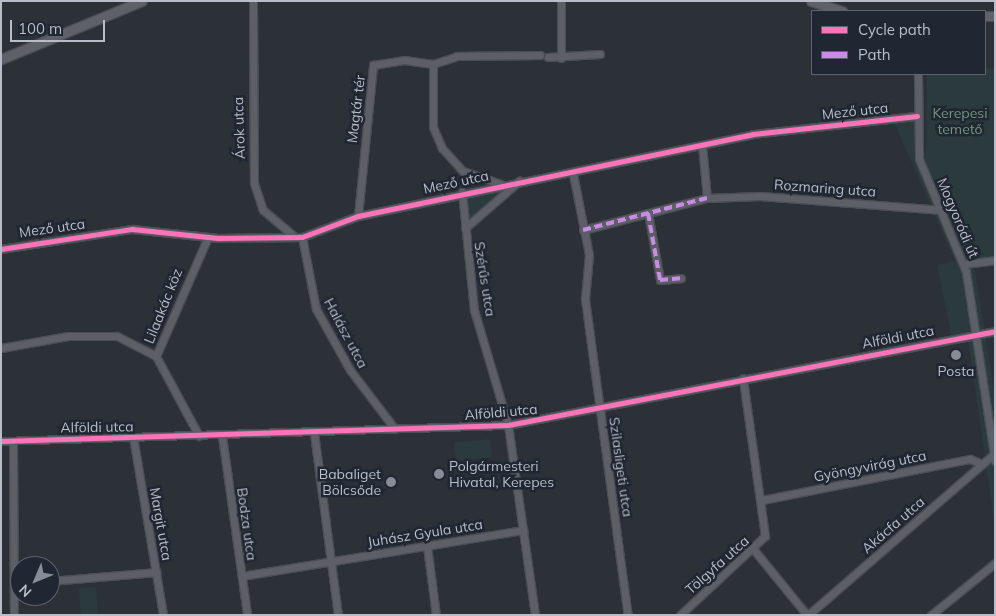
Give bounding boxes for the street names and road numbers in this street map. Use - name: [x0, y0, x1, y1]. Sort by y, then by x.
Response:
- street label: Magtár tér: [343, 74, 369, 144]
- street label: Árok utca: [230, 97, 248, 159]
- street label: Mező utca: [821, 99, 889, 123]
- street label: Mező utca: [422, 167, 490, 197]
- street label: Rozmaring utca: [773, 176, 877, 200]
- street label: Mogyoródi út: [934, 176, 982, 260]
- street label: Mező utca: [18, 215, 86, 241]
- street label: Szérűs utca: [471, 240, 499, 318]
- street label: Lilaakác köz: [140, 266, 186, 346]
- street label: Halász utca: [321, 295, 371, 371]
- street label: Alföldi utca: [861, 322, 935, 352]
- street label: Alföldi utca: [464, 400, 538, 424]
- street label: Szilasligeti utca: [606, 416, 636, 518]
- street label: Alföldi utca: [60, 418, 134, 436]
- street label: Gyöngyvirág utca: [812, 447, 928, 485]
- street label: Margit utca: [146, 486, 176, 562]
- street label: Bodza utca: [234, 487, 260, 561]
- street label: Akácfa utca: [858, 493, 928, 557]
- street label: Juhász Gyula utca: [366, 516, 484, 550]
- street label: Tölgyfa utca: [682, 532, 752, 598]

